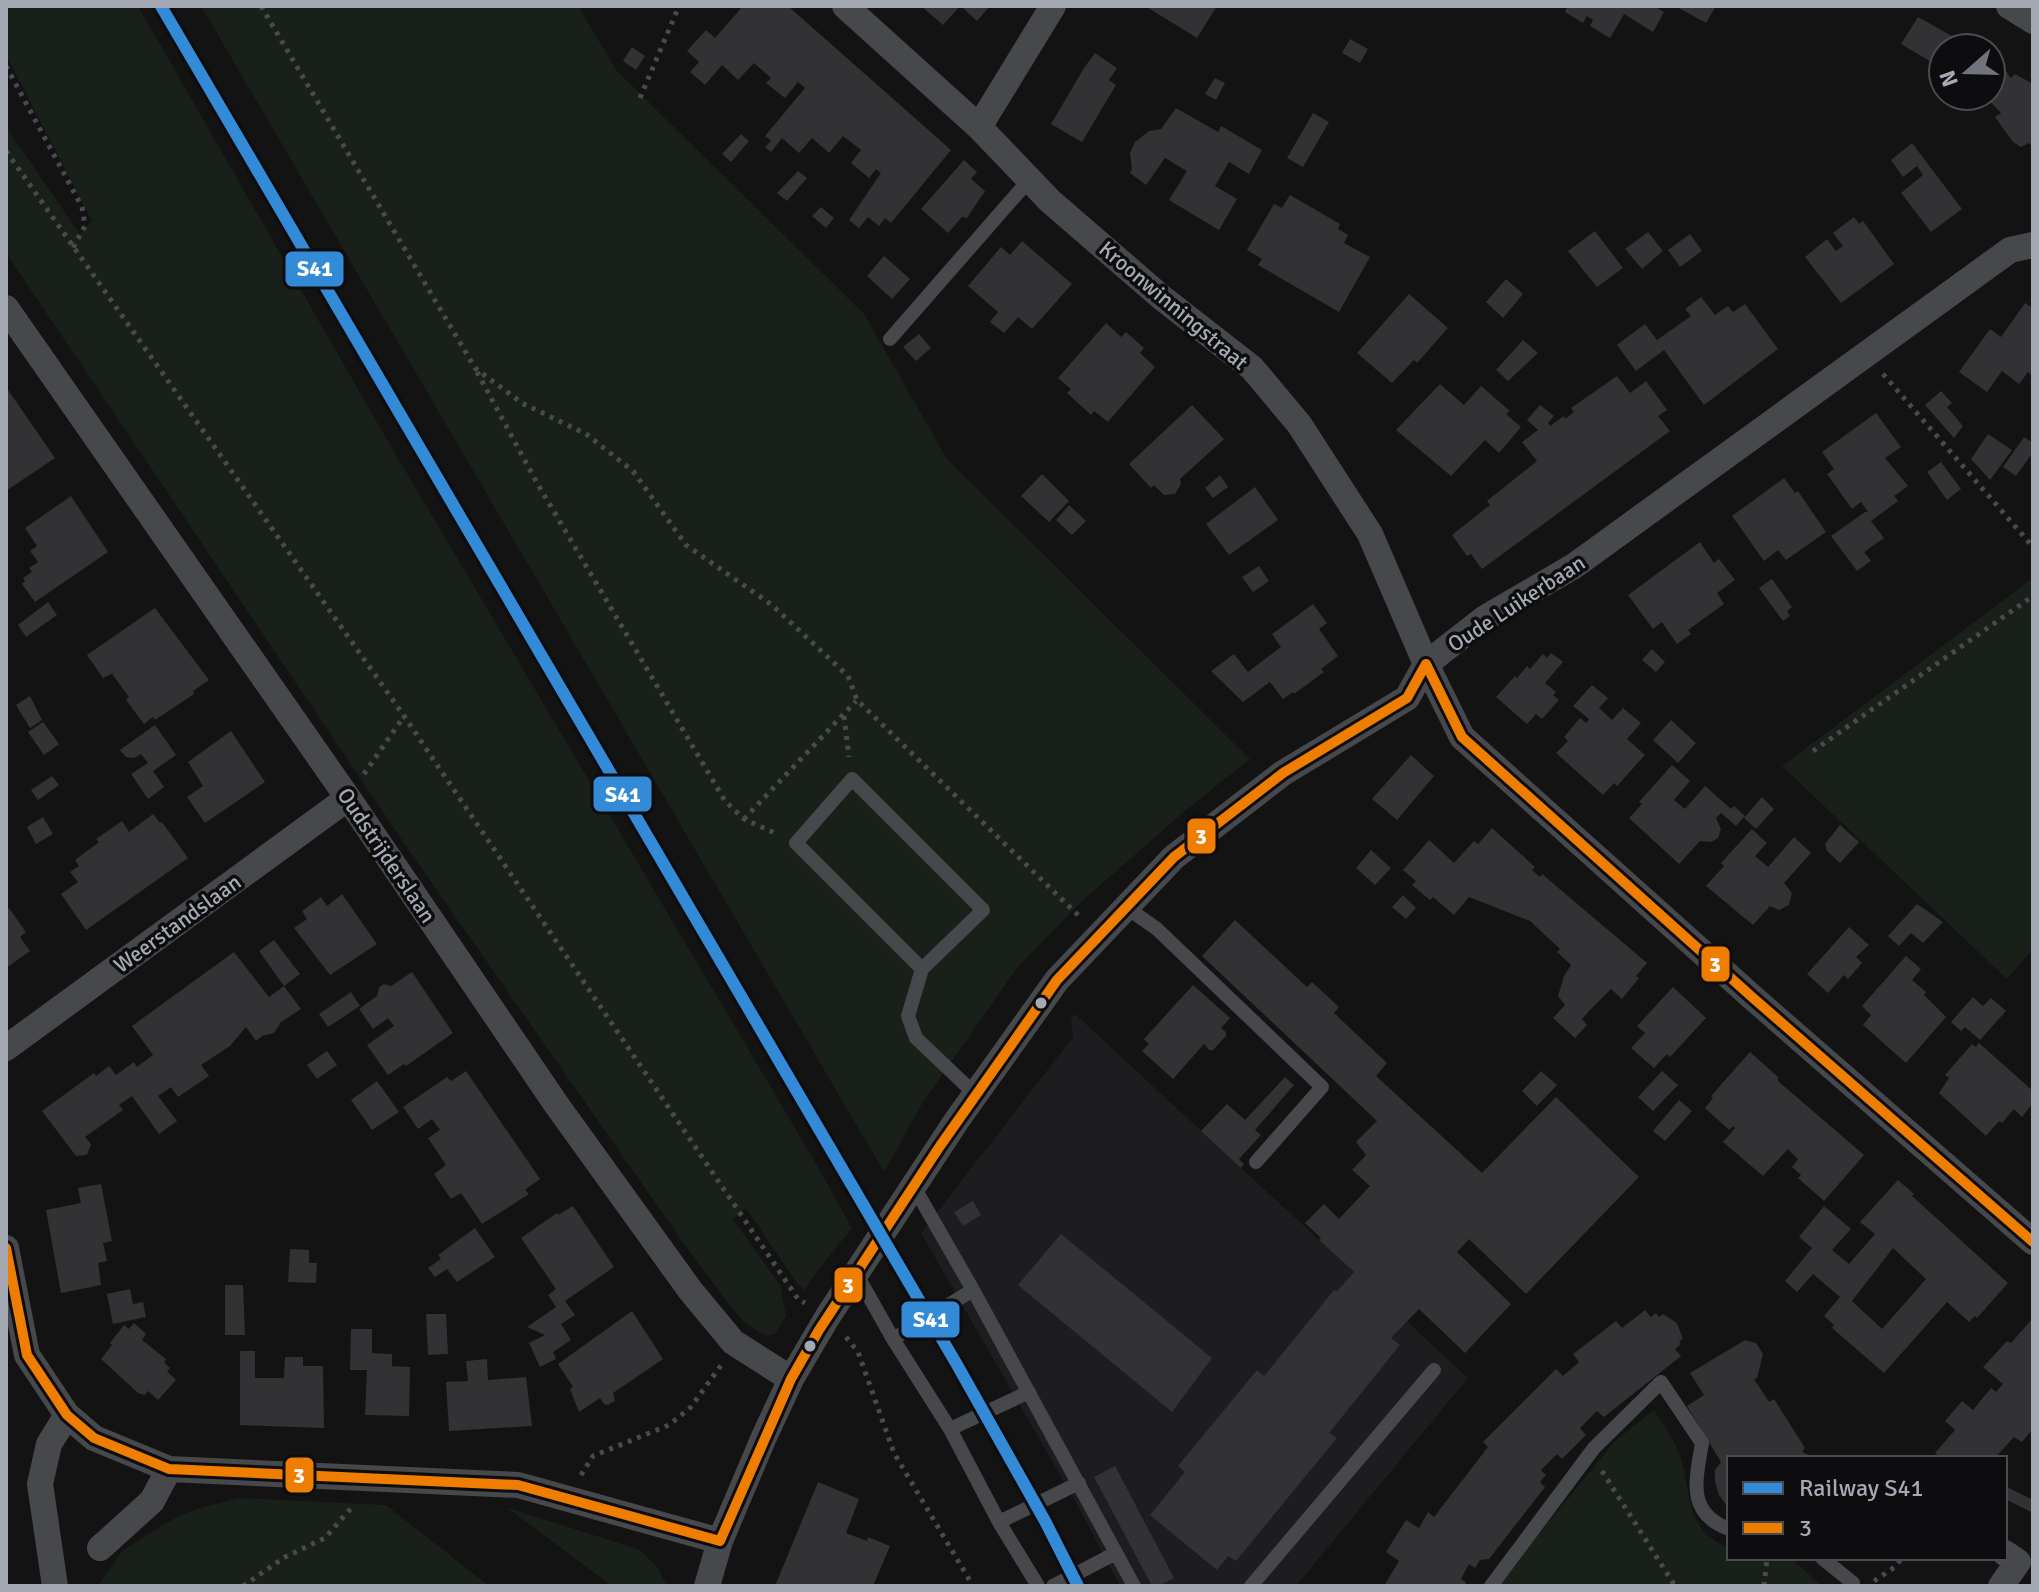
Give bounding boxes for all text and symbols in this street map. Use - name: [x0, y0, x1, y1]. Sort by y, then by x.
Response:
- north arrow: [1927, 32, 2007, 112]
- text: N: [1933, 67, 1964, 90]
- street label: Kroonwinningstraat: [1094, 235, 1254, 376]
- line badge: S41: [284, 250, 345, 288]
- text: S41: [297, 255, 333, 282]
- street label: Oude Luikerbaan: [1442, 549, 1590, 658]
- line badge: S41: [592, 775, 653, 813]
- text: S41: [605, 781, 641, 808]
- street label: Oudstrijderslaan: [331, 783, 442, 928]
- line badge: 3: [1186, 817, 1217, 855]
- text: 3: [1195, 823, 1207, 850]
- street label: Weerstandslaan: [108, 868, 246, 979]
- line badge: 3: [1700, 945, 1731, 983]
- text: 3: [1709, 951, 1721, 978]
- unlabelled marker: [1033, 995, 1049, 1011]
- line badge: 3: [833, 1266, 864, 1304]
- text: 3: [842, 1272, 854, 1299]
- line badge: S41: [900, 1300, 961, 1339]
- text: S41: [913, 1306, 949, 1333]
- unlabelled marker: [802, 1338, 818, 1354]
- line badge: 3: [284, 1456, 315, 1494]
- legend: [1727, 1456, 2007, 1560]
- text: 3: [293, 1462, 305, 1489]
- text: Railway S41: [1799, 1473, 1924, 1503]
- text: 3: [1799, 1513, 1812, 1543]

